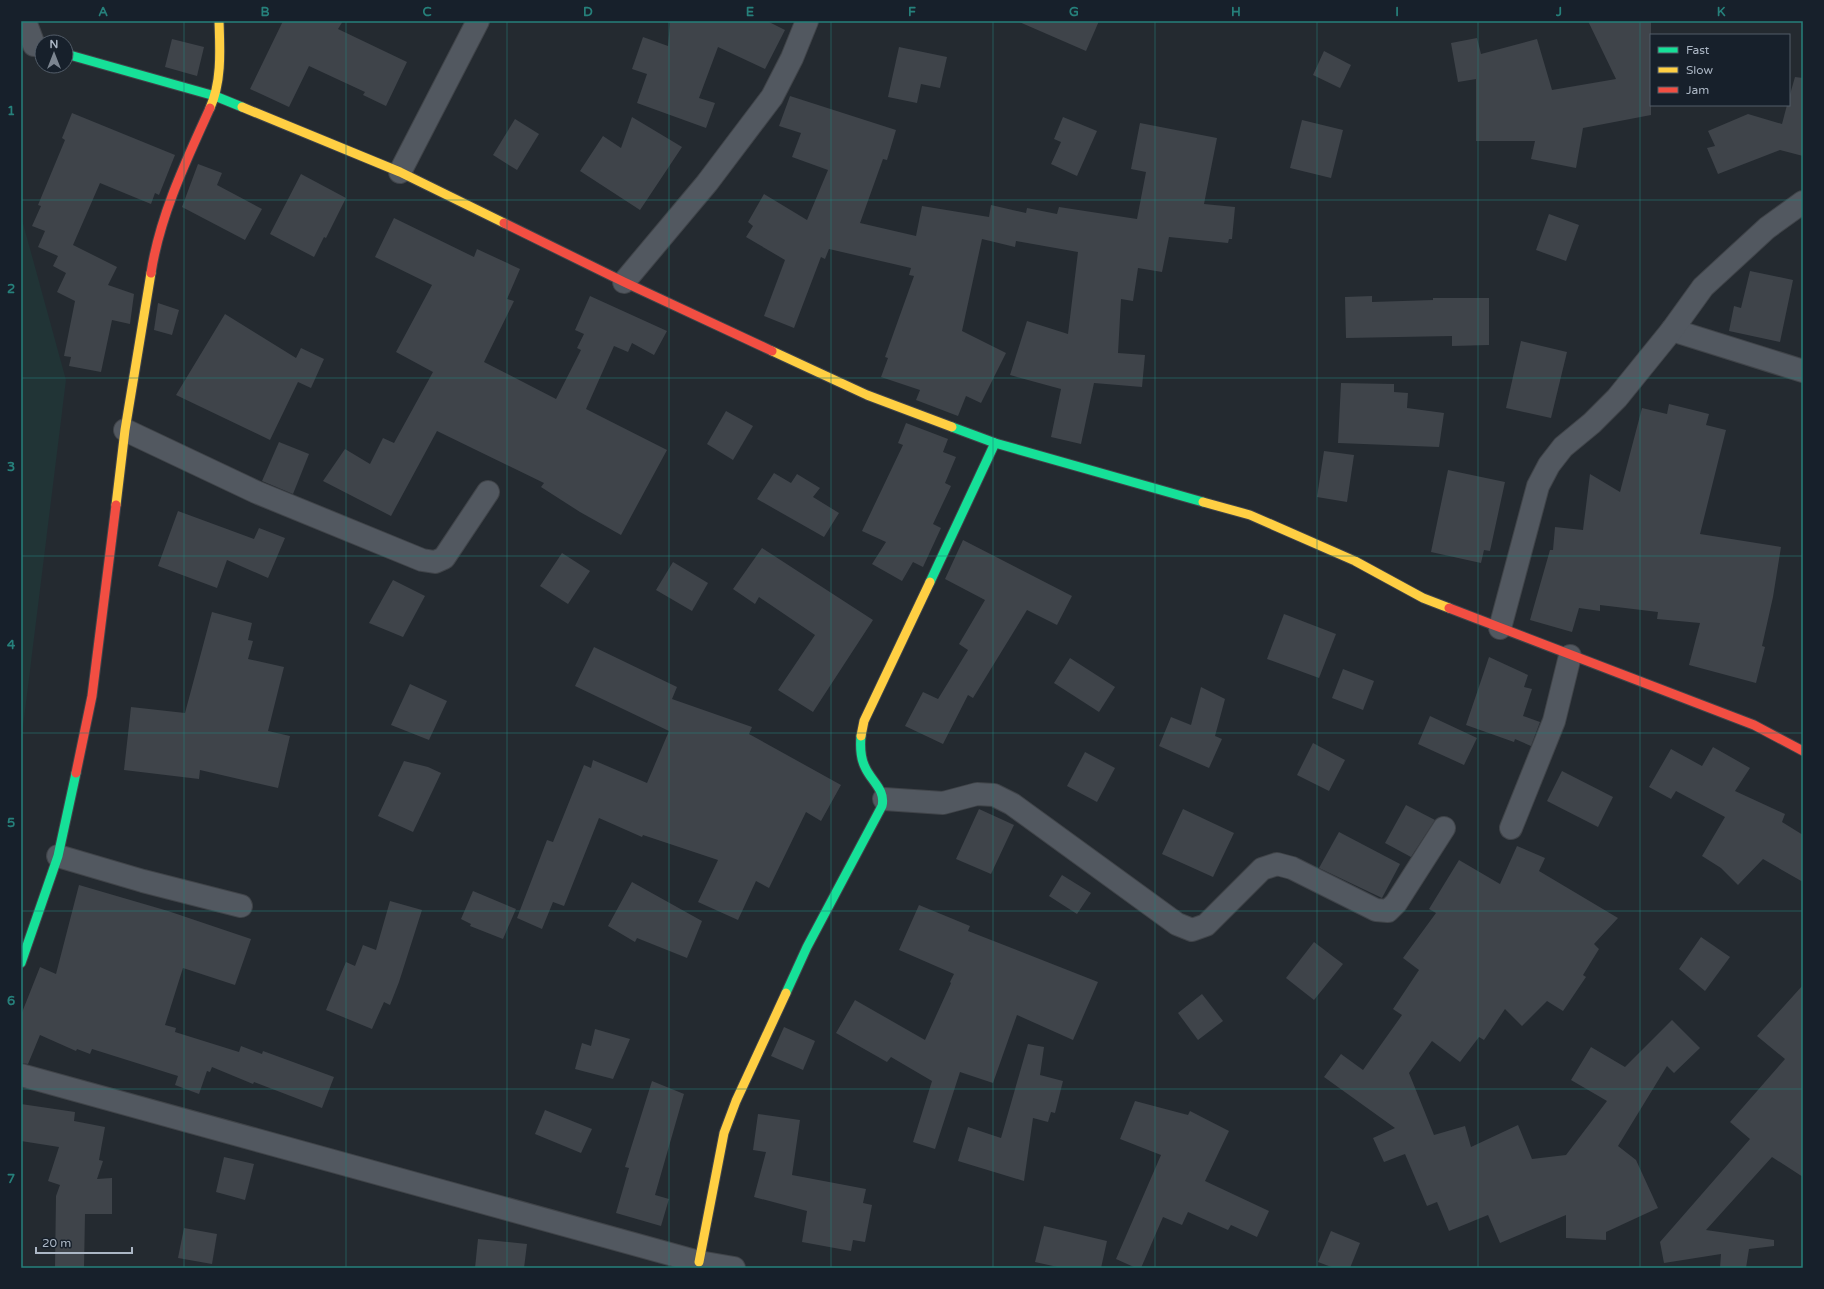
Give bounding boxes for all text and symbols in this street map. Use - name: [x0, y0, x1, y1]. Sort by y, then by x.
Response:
- text: A: [98, 4, 108, 20]
- text: B: [260, 4, 270, 20]
- text: C: [422, 4, 432, 20]
- text: D: [583, 4, 593, 20]
- text: E: [746, 4, 754, 20]
- text: F: [908, 4, 916, 20]
- text: G: [1069, 4, 1079, 20]
- text: H: [1231, 4, 1241, 20]
- text: I: [1395, 4, 1399, 20]
- text: J: [1555, 4, 1562, 20]
- text: K: [1717, 4, 1726, 20]
- north arrow: [34, 34, 74, 74]
- legend: [1650, 34, 1790, 106]
- text: N: [50, 38, 58, 51]
- text: Fast: [1686, 43, 1710, 57]
- text: Slow: [1686, 63, 1713, 77]
- text: Jam: [1686, 83, 1709, 97]
- text: 1: [7, 103, 15, 119]
- text: 2: [7, 281, 15, 297]
- text: 3: [7, 459, 15, 475]
- text: 4: [7, 637, 16, 653]
- text: 5: [7, 815, 15, 831]
- text: 6: [7, 993, 15, 1009]
- text: 7: [7, 1171, 15, 1187]
- scale bar: [36, 1229, 132, 1255]
- text: 20 m: [42, 1236, 71, 1250]

